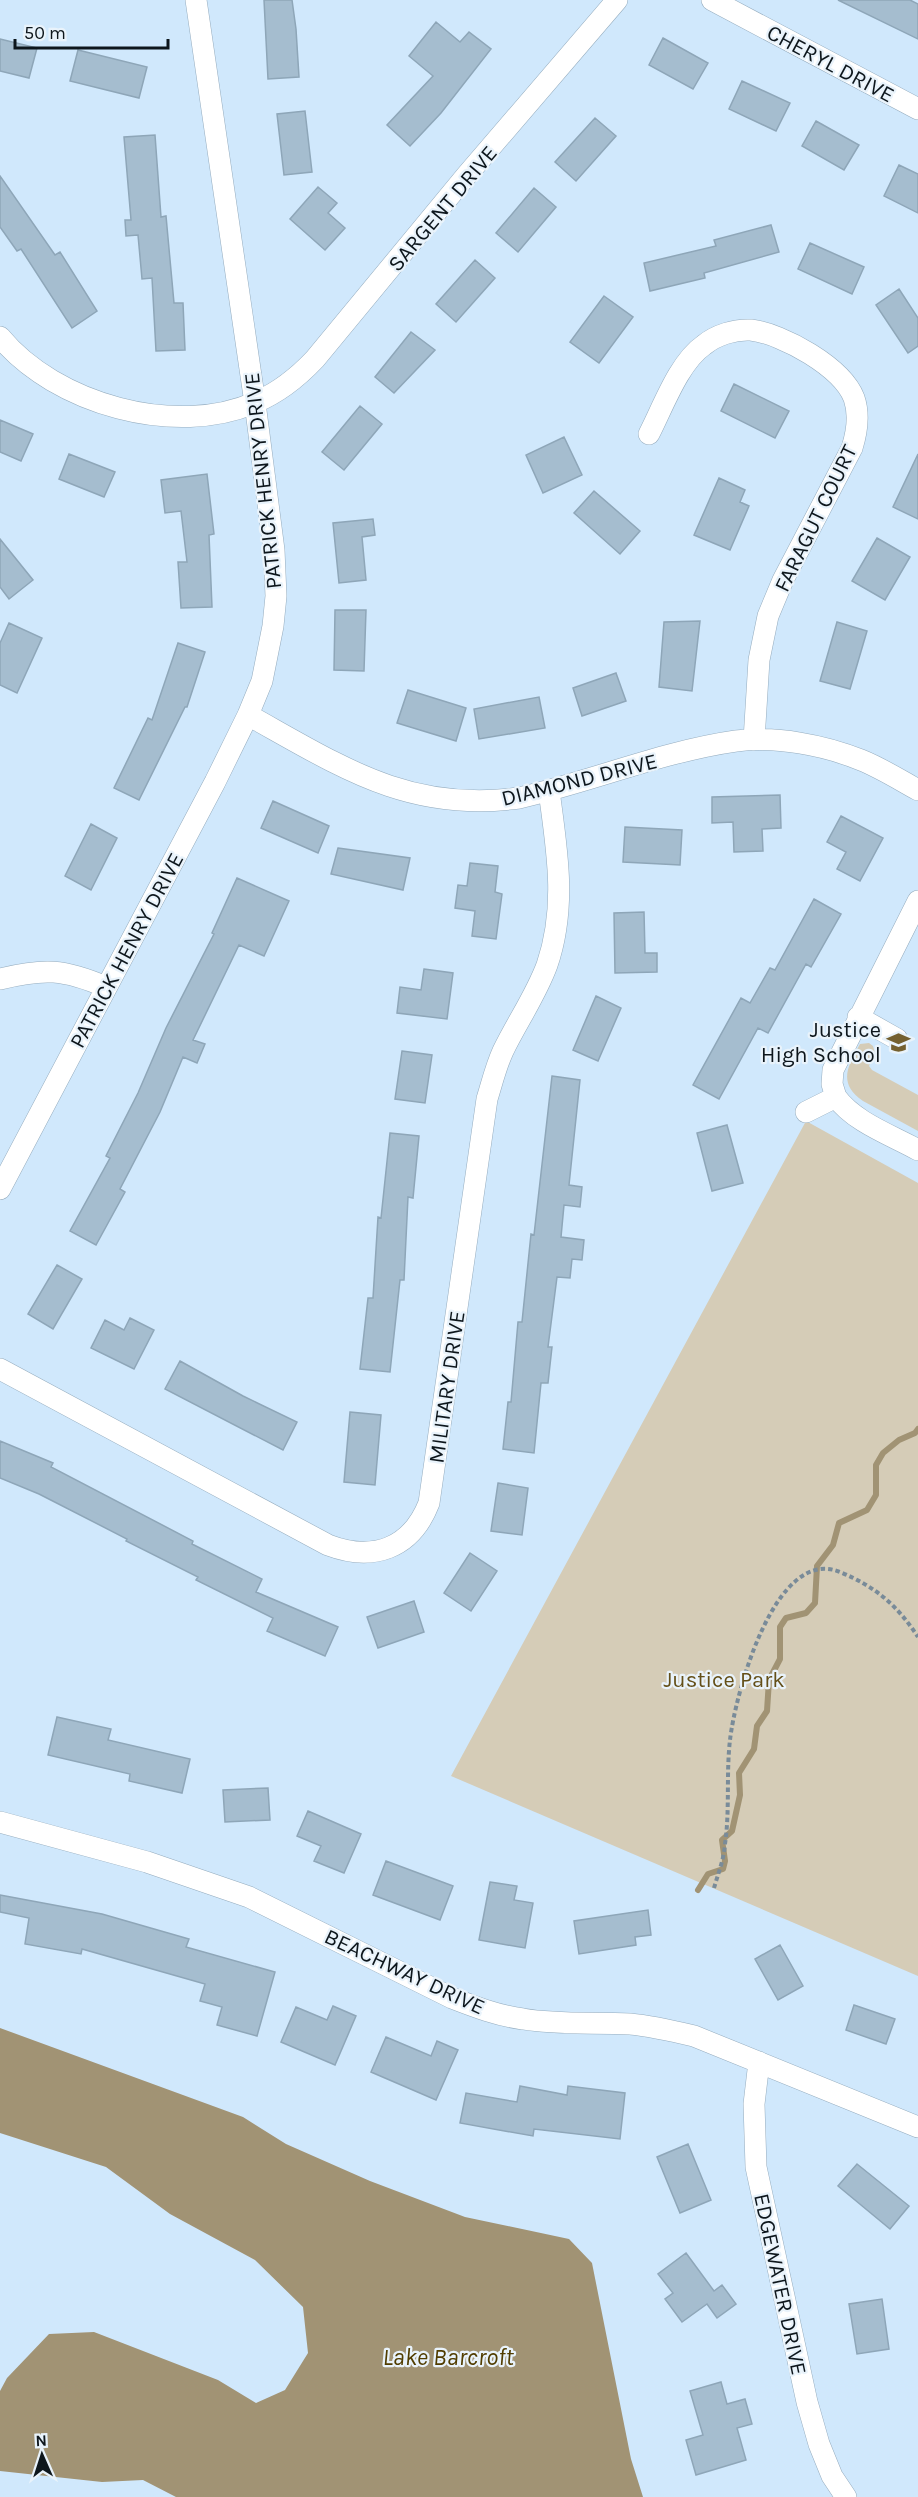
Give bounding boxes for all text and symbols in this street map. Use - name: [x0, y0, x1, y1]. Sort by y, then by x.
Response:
- scale bar: [15, 12, 168, 50]
- street label: CHERYL DRIVE: [762, 19, 899, 108]
- text: 50 m: [24, 22, 66, 44]
- street label: SARGENT DRIVE: [383, 140, 503, 277]
- street label: PATRICK HENRY DRIVE: [239, 371, 287, 590]
- street label: FARAGUT COURT: [769, 441, 863, 596]
- street label: DIAMOND DRIVE: [499, 748, 660, 812]
- street label: PATRICK HENRY DRIVE: [64, 848, 189, 1053]
- place label: Justice High School: [761, 1017, 881, 1068]
- school or university icon: Justice High School: [886, 1029, 912, 1055]
- street label: MILITARY DRIVE: [423, 1309, 471, 1465]
- park label: Justice Park: [663, 1667, 785, 1693]
- street label: BEACHWAY DRIVE: [320, 1923, 489, 2020]
- street label: EDGEWATER DRIVE: [748, 2191, 812, 2377]
- water label: Lake Barcroft: [382, 2343, 514, 2371]
- north arrow: [12, 2425, 72, 2485]
- text: N: [35, 2431, 47, 2450]

